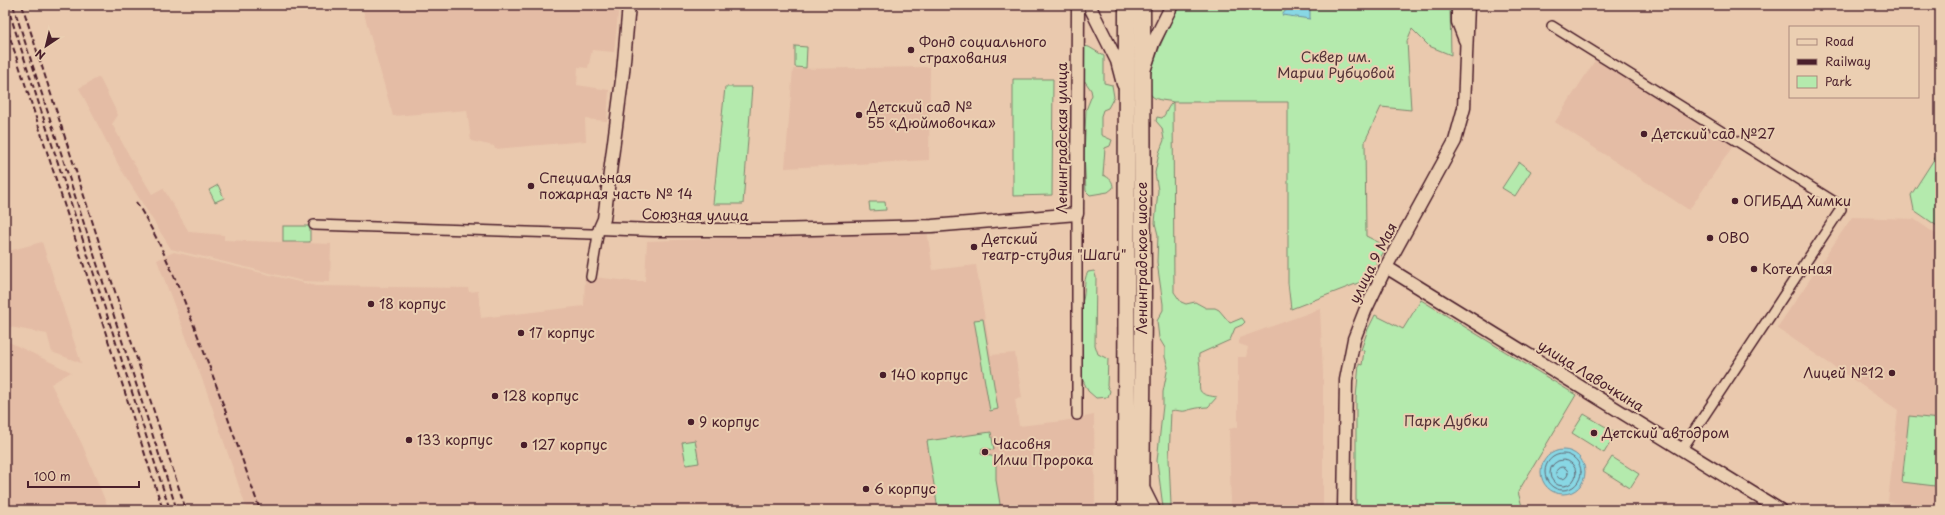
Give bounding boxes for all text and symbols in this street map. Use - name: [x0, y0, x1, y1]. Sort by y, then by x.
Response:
- north arrow: [26, 26, 66, 66]
- legend: [1789, 26, 1919, 98]
- place label: Фонд социального страхования: [919, 31, 1047, 68]
- text: Road: [1825, 32, 1854, 50]
- text: N: [31, 45, 48, 64]
- marker: Фонд социального страхования: [906, 45, 916, 55]
- park label: Сквер им. Марии Рубцовой: [1277, 46, 1395, 83]
- text: Railway: [1825, 52, 1871, 70]
- street label: Ленинградская улица: [1051, 62, 1072, 214]
- text: Park: [1825, 72, 1852, 90]
- place label: Детский сад № 55 «Дюймовочка»: [866, 96, 996, 133]
- marker: Детский сад № 55 «Дюймовочка»: [854, 110, 864, 120]
- place label: Детский сад №27: [1651, 123, 1775, 144]
- marker: Детский сад №27: [1639, 129, 1649, 139]
- place label: Специальная пожарная часть № 14: [539, 167, 693, 204]
- marker: Специальная пожарная часть № 14: [526, 181, 536, 191]
- street label: Ленинградское шоссе: [1131, 182, 1152, 334]
- place label: ОГИБДД Химки: [1743, 190, 1851, 211]
- marker: ОГИБДД Химки: [1730, 196, 1740, 206]
- street label: Союзная улица: [641, 203, 749, 226]
- street label: улица 9 Мая: [1343, 219, 1402, 307]
- place label: ОВО: [1718, 227, 1750, 248]
- place label: Детский театр-студия "Шаги": [981, 228, 1126, 265]
- marker: ОВО: [1705, 233, 1715, 243]
- marker: Детский театр-студия "Шаги": [969, 242, 979, 252]
- place label: Котельная: [1762, 258, 1832, 279]
- marker: Котельная: [1749, 264, 1759, 274]
- place label: 18 корпус: [379, 293, 446, 314]
- marker: 18 корпус: [366, 299, 376, 309]
- place label: 17 корпус: [529, 322, 595, 343]
- marker: 17 корпус: [516, 328, 526, 338]
- street label: улица Лавочкина: [1534, 334, 1649, 417]
- place label: Лицей №12: [1803, 362, 1884, 383]
- place label: 140 корпус: [891, 364, 968, 385]
- marker: Лицей №12: [1887, 368, 1897, 378]
- marker: 140 корпус: [878, 370, 888, 380]
- place label: 128 корпус: [503, 385, 579, 406]
- marker: 128 корпус: [490, 391, 500, 401]
- park label: Парк Дубки: [1404, 410, 1488, 431]
- place label: 9 корпус: [699, 411, 759, 432]
- marker: 9 корпус: [686, 417, 696, 427]
- place label: Детский автодром: [1601, 422, 1730, 443]
- marker: Детский автодром: [1589, 428, 1599, 438]
- place label: 133 корпус: [417, 429, 493, 450]
- place label: Часовня Илии Пророка: [993, 433, 1093, 470]
- place label: 127 корпус: [532, 434, 607, 455]
- marker: 133 корпус: [404, 435, 414, 445]
- marker: 127 корпус: [519, 440, 529, 450]
- marker: Часовня Илии Пророка: [980, 447, 990, 457]
- scale bar: [28, 463, 139, 489]
- text: 100 m: [34, 467, 71, 485]
- place label: 6 корпус: [874, 478, 936, 499]
- marker: 6 корпус: [861, 484, 871, 494]

